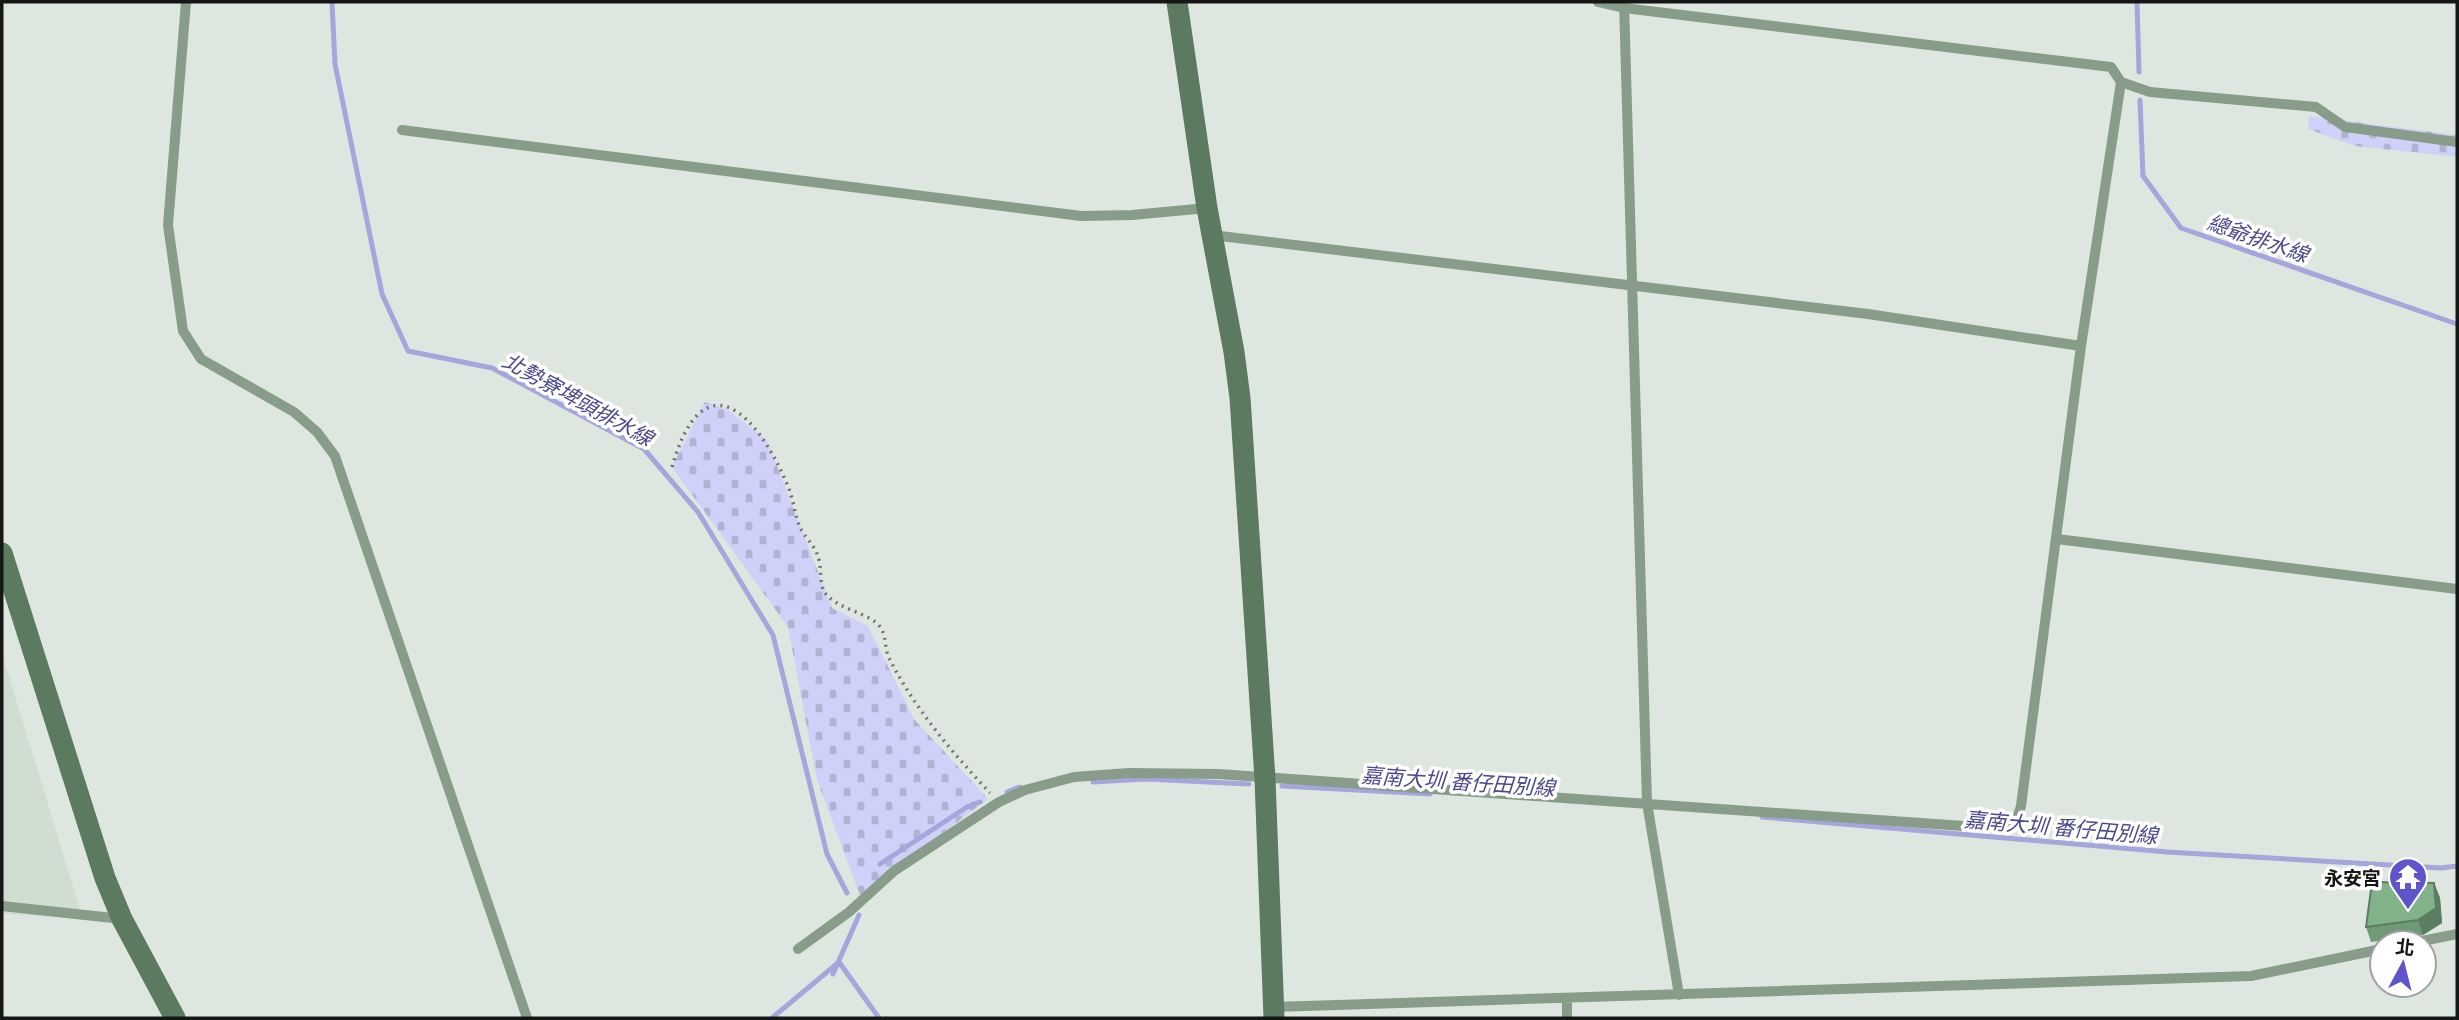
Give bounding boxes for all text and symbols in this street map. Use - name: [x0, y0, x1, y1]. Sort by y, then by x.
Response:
- water label: 總爺排水線: [2204, 208, 2314, 269]
- water label: 北勢寮埤頭排水線: [498, 346, 660, 453]
- water label: 嘉南大圳 番仔田別線: [1360, 760, 1558, 802]
- water label: 嘉南大圳 番仔田別線: [1963, 805, 2161, 850]
- temple icon: 永安宮: [2387, 856, 2429, 911]
- place label: 永安宮: [2324, 865, 2381, 890]
- north arrow: [2368, 929, 2438, 999]
- text: 北: [2394, 933, 2416, 960]

